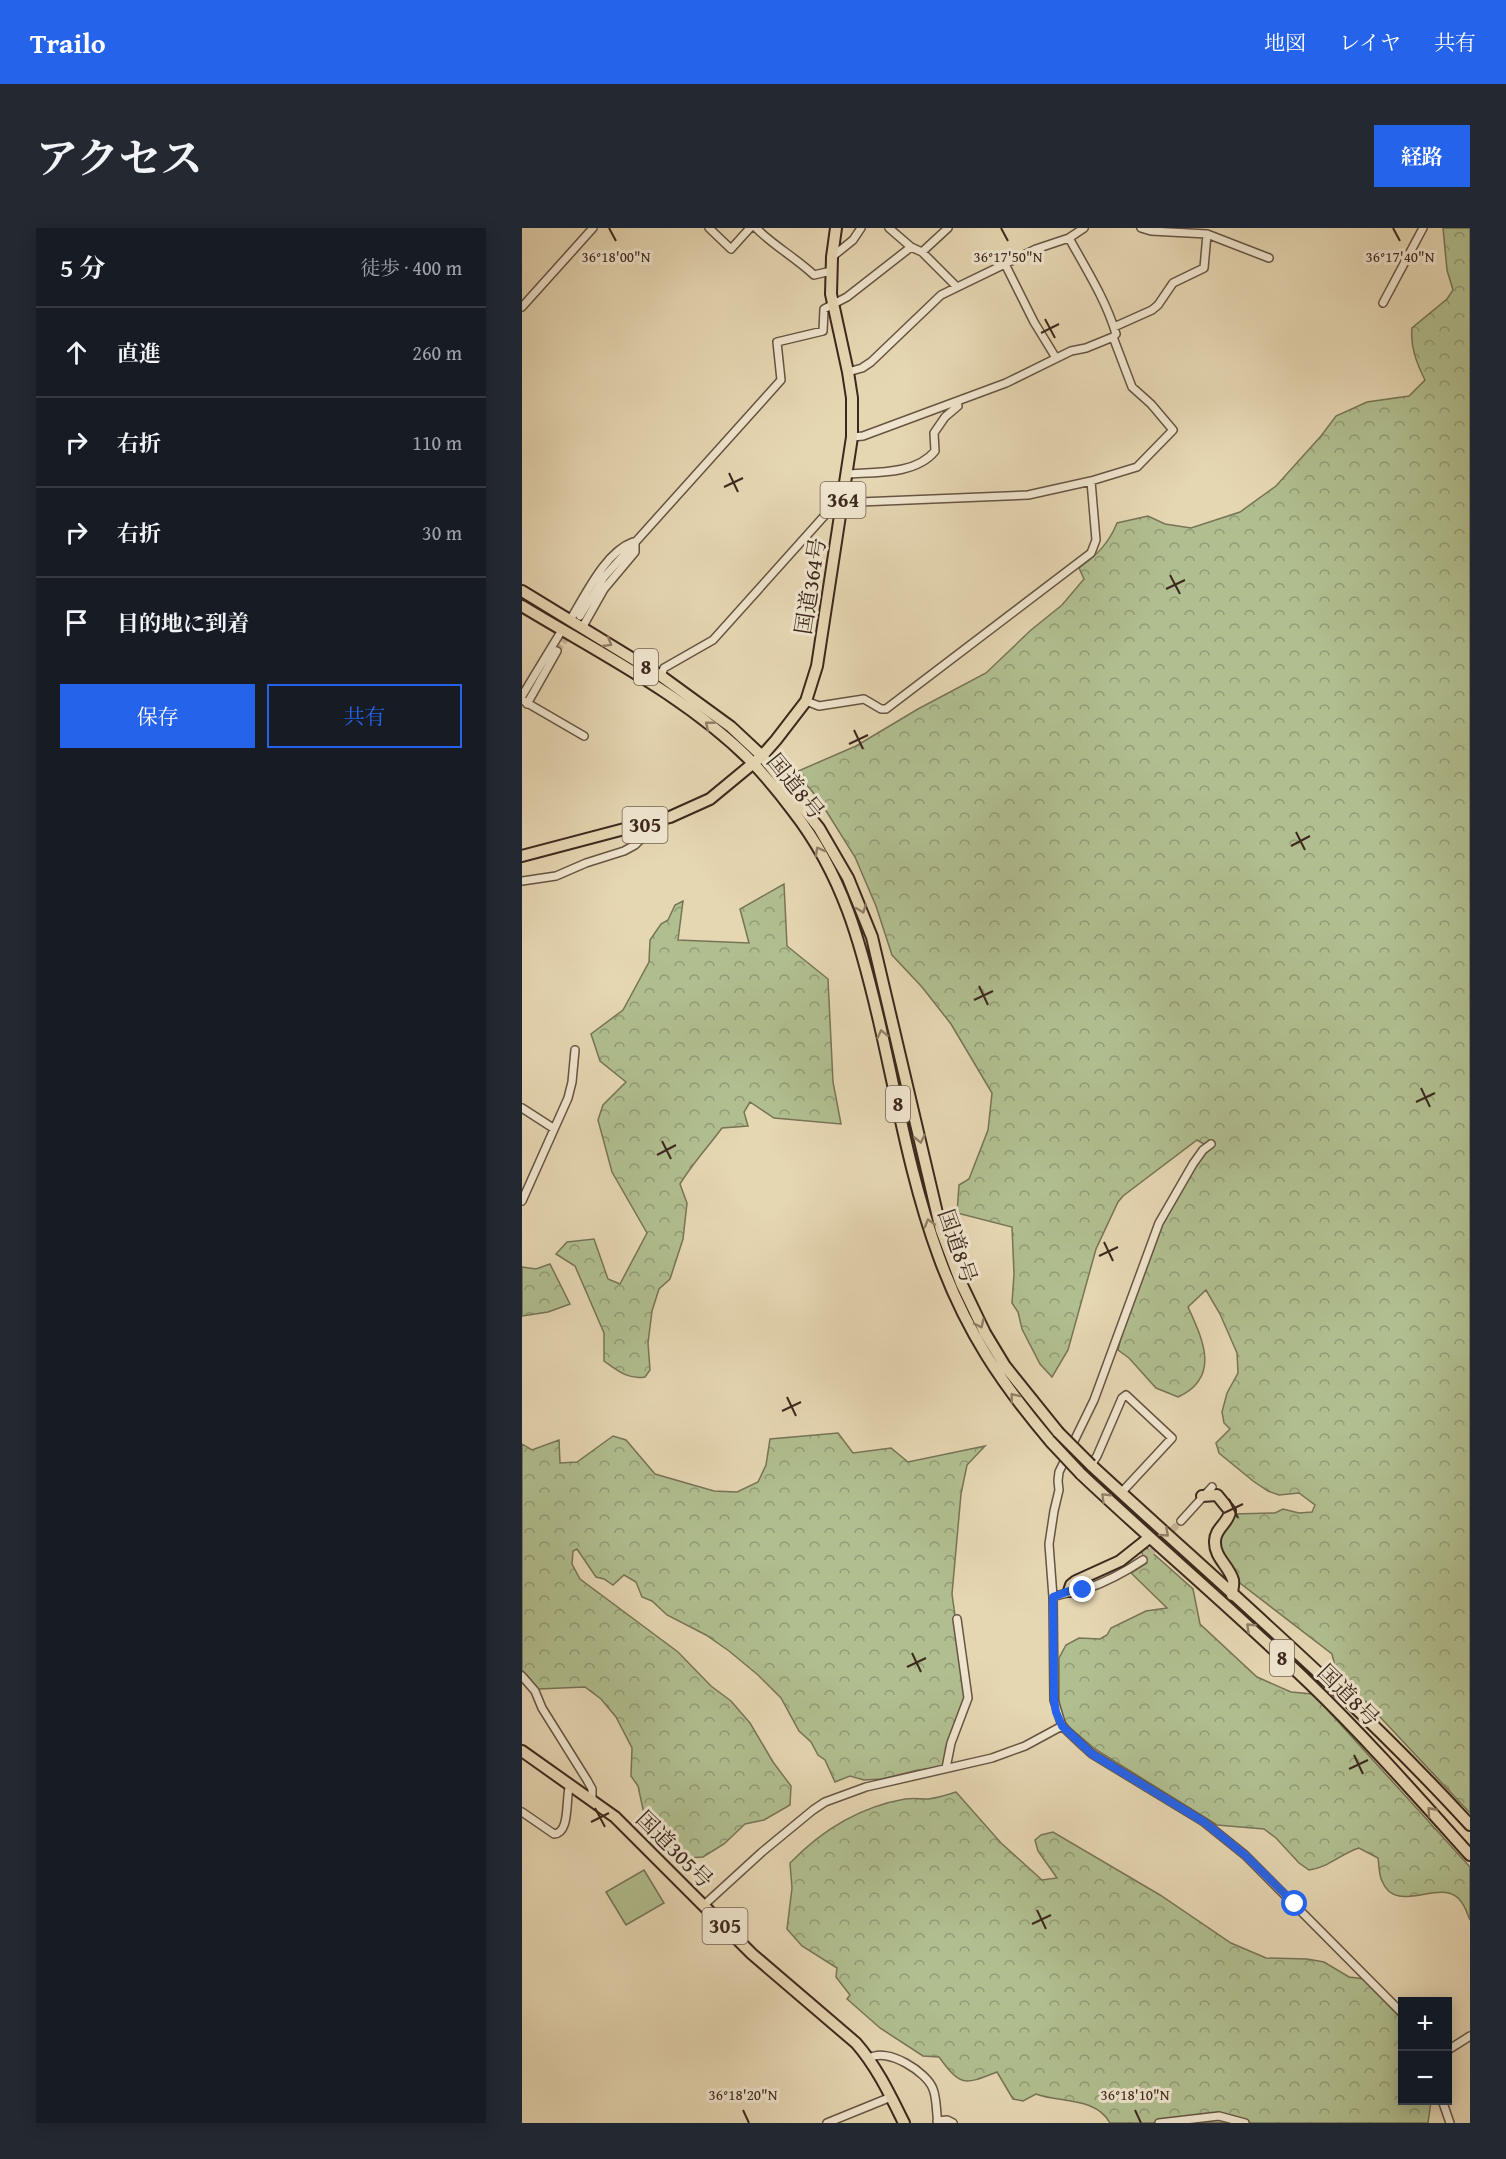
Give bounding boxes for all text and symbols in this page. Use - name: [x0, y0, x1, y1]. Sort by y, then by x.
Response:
- text: Trailo: [30, 22, 106, 63]
- text: 地図: [1264, 27, 1306, 58]
- text: レイヤ: [1339, 27, 1401, 58]
- text: 共有: [1434, 27, 1476, 58]
- button: 経路: [1374, 125, 1470, 187]
- text: アクセス: [36, 127, 203, 188]
- text: 36°18'00"N: [582, 246, 651, 267]
- text: 36°17'50"N: [974, 246, 1043, 267]
- text: 36°17'40"N: [1366, 246, 1435, 267]
- text: 5 分: [60, 248, 105, 287]
- text: 徒歩 · 400 m: [360, 253, 462, 282]
- icon: ahead: [60, 336, 93, 369]
- text: 直進: [117, 337, 161, 369]
- text: 260 m: [412, 338, 462, 367]
- icon: right: [60, 426, 93, 459]
- text: 右折: [117, 427, 161, 459]
- text: 110 m: [412, 428, 462, 457]
- road number: 364: [820, 482, 866, 518]
- icon: right: [60, 516, 93, 549]
- text: 右折: [117, 517, 161, 549]
- text: 30 m: [422, 518, 462, 547]
- street label: 国道364号: [787, 535, 833, 637]
- icon: arrive: [60, 606, 93, 639]
- text: 目的地に到着: [117, 607, 249, 639]
- one-way arrow: [602, 636, 612, 648]
- road number: 8: [634, 649, 658, 685]
- button: 保存: [60, 684, 255, 748]
- button: 共有: [267, 684, 462, 748]
- one-way arrow: [704, 722, 715, 733]
- street label: 国道8号: [759, 746, 833, 826]
- road number: 305: [622, 807, 668, 843]
- one-way arrow: [815, 847, 826, 857]
- one-way arrow: [854, 904, 867, 914]
- one-way arrow: [876, 1029, 889, 1039]
- road number: 8: [886, 1086, 910, 1122]
- one-way arrow: [912, 1134, 925, 1144]
- street label: 国道8号: [930, 1205, 986, 1287]
- one-way arrow: [924, 1219, 936, 1229]
- one-way arrow: [973, 1317, 985, 1328]
- one-way arrow: [1010, 1393, 1021, 1404]
- one-way arrow: [1102, 1493, 1112, 1504]
- one-way arrow: [1158, 1526, 1169, 1537]
- route end: [1069, 1576, 1095, 1602]
- one-way arrow: [1246, 1624, 1257, 1635]
- road number: 8: [1270, 1640, 1294, 1676]
- street label: 国道8号: [1311, 1657, 1387, 1733]
- street label: 国道305号: [629, 1803, 721, 1895]
- one-way arrow: [1427, 1807, 1438, 1818]
- route start: [1281, 1890, 1307, 1916]
- road number: 305: [702, 1908, 748, 1944]
- map controls: [1398, 1997, 1452, 2105]
- button: +: [1398, 1997, 1452, 2051]
- button: −: [1398, 2051, 1452, 2105]
- text: 36°18'20"N: [709, 2084, 778, 2105]
- text: 36°18'10"N: [1101, 2084, 1170, 2105]

